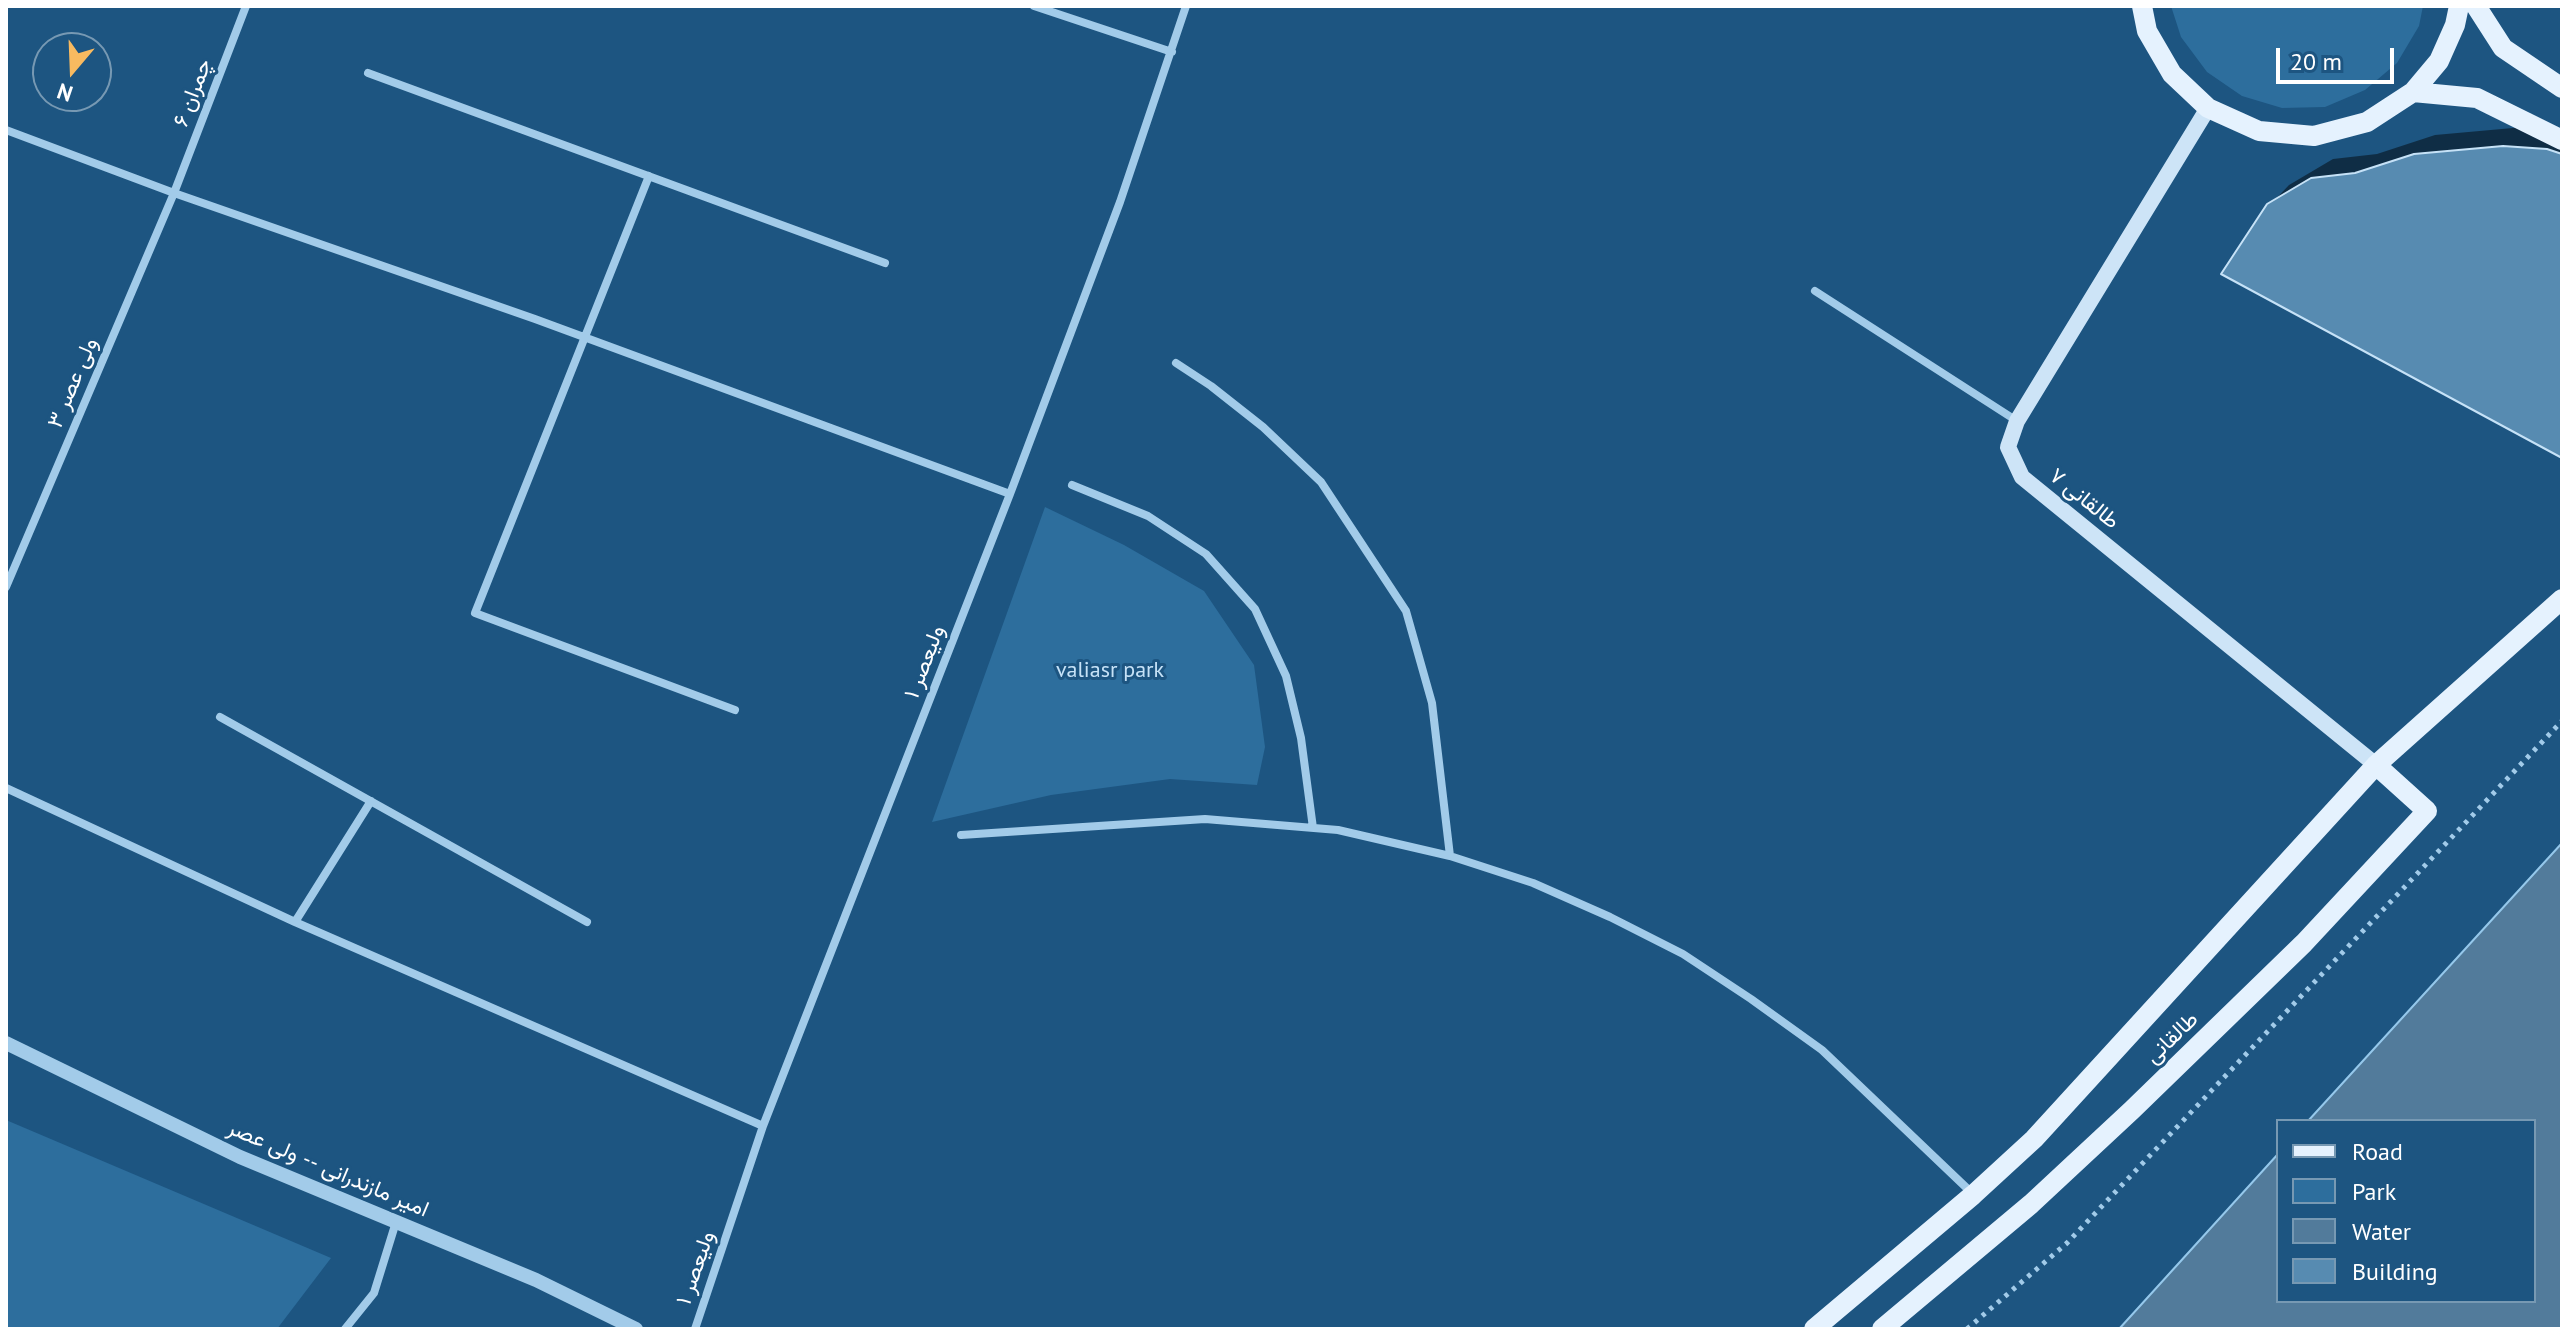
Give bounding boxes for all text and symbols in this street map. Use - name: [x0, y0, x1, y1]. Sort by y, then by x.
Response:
- north arrow: [32, 32, 112, 112]
- scale bar: [2280, 32, 2398, 82]
- text: 20 m: [2290, 46, 2342, 77]
- street label: چمران ۶: [168, 55, 218, 131]
- text: N: [53, 77, 76, 108]
- street label: ولی عصر ۳: [42, 334, 104, 432]
- street label: طالقانی ۷: [2044, 463, 2124, 535]
- street label: ولیعصر ۱: [899, 622, 951, 702]
- park label: valiasr park: [1056, 658, 1164, 684]
- street label: طالقانی: [2140, 1006, 2204, 1070]
- street label: امیر مازندرانی -- ولی عصر: [224, 1115, 432, 1223]
- legend: [2276, 1119, 2536, 1303]
- text: Road: [2352, 1136, 2403, 1167]
- text: Park: [2352, 1176, 2396, 1207]
- text: Water: [2352, 1216, 2411, 1247]
- street label: ولیعصر ۱: [671, 1228, 721, 1308]
- text: Building: [2352, 1256, 2438, 1287]

